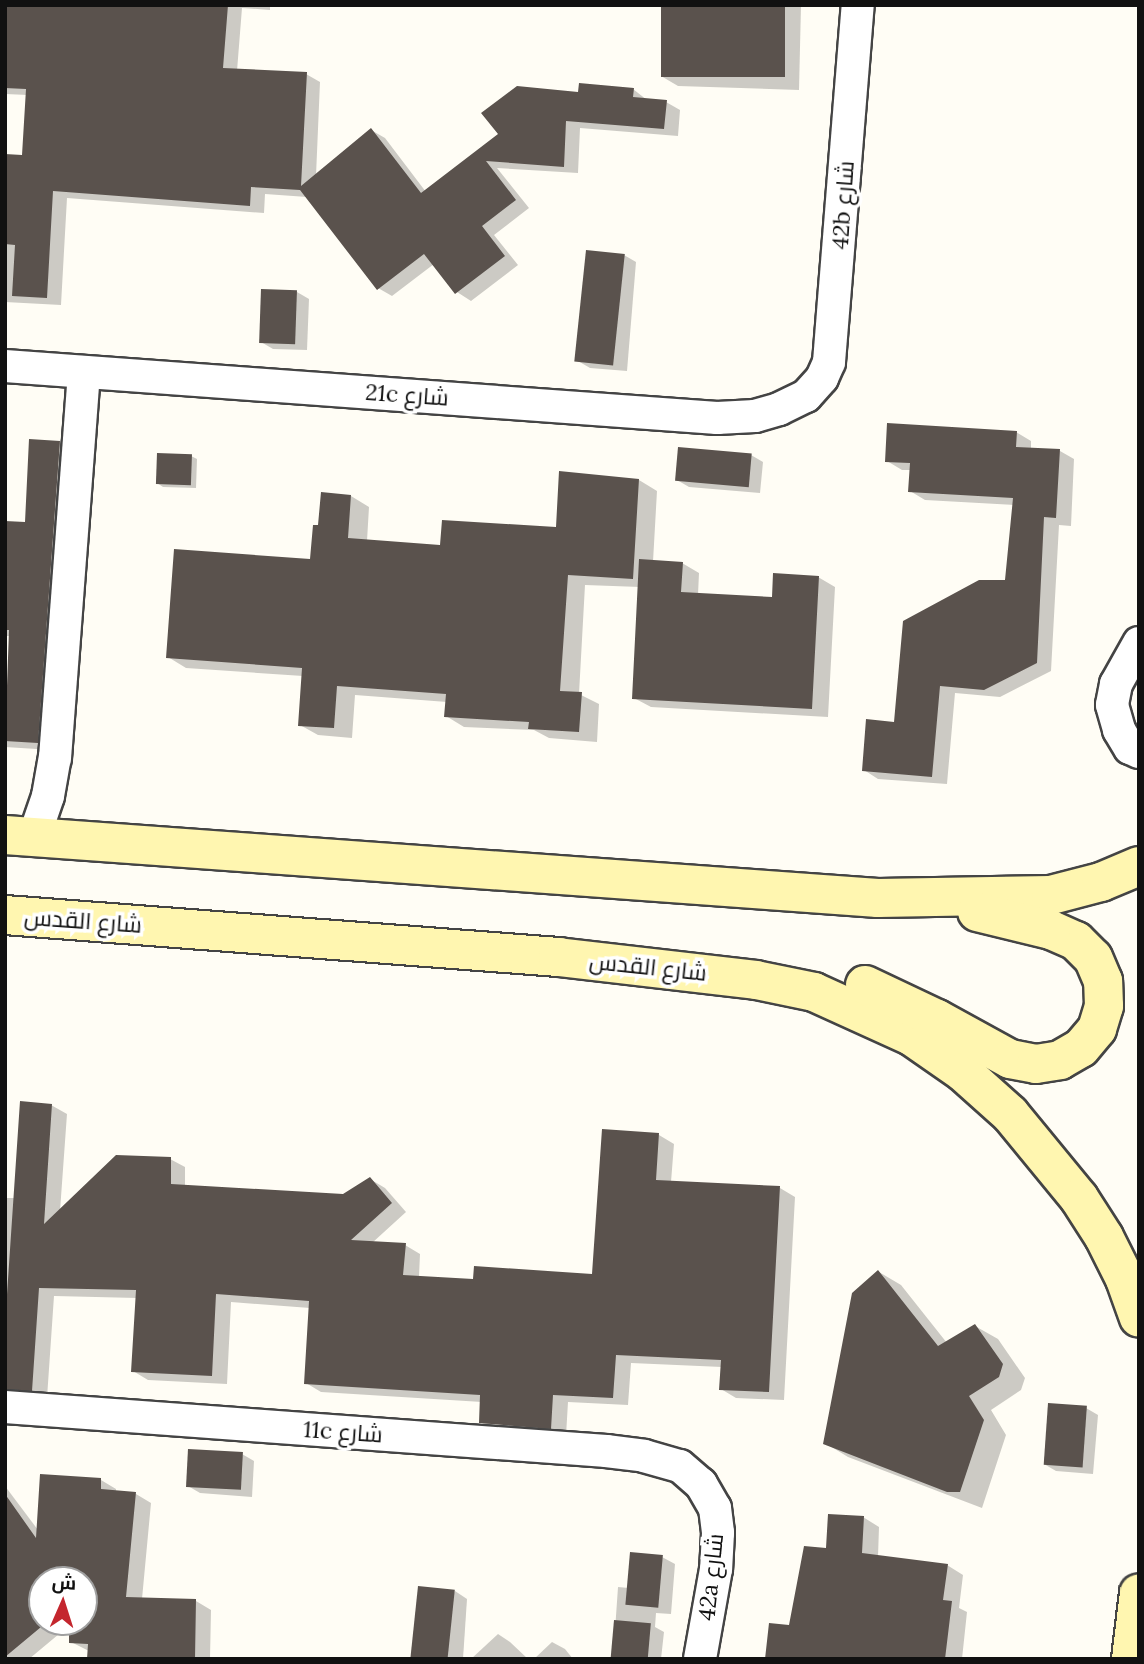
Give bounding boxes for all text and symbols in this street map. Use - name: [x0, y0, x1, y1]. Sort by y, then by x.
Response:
- street label: 42b شارع: [826, 160, 860, 250]
- street label: 21c شارع: [364, 378, 450, 412]
- street label: شارع القدس: [23, 903, 143, 939]
- street label: شارع القدس: [588, 947, 708, 987]
- street label: 11c شارع: [302, 1415, 384, 1449]
- street label: 42a شارع: [693, 1532, 729, 1622]
- north arrow: [28, 1566, 98, 1636]
- text: ش: [51, 1569, 77, 1595]

